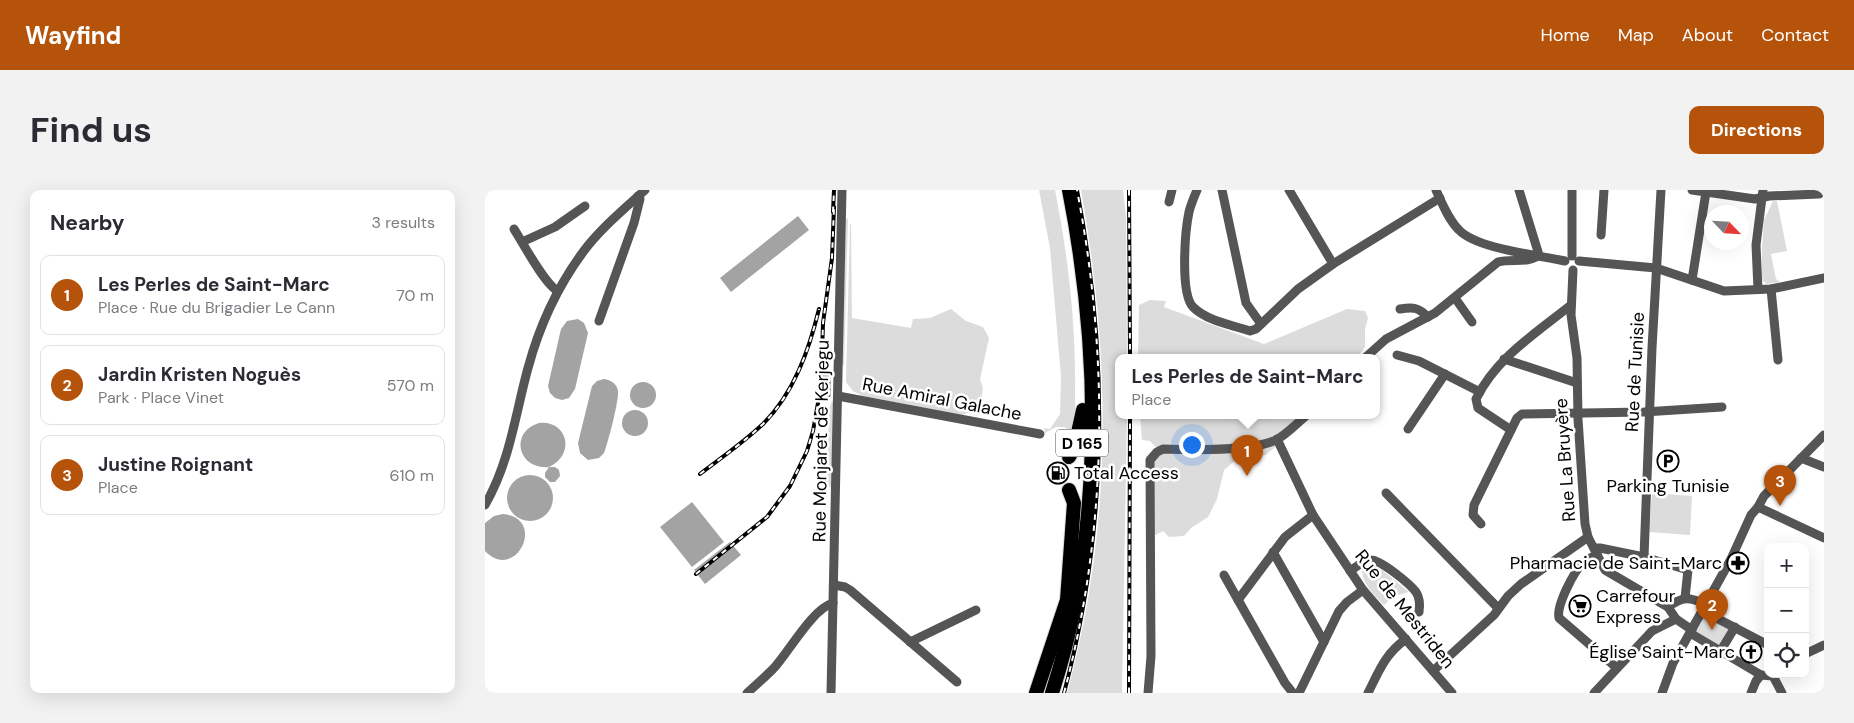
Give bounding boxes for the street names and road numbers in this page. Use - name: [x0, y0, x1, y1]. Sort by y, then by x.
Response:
- street label: Rue de Tunisie: [1620, 311, 1650, 433]
- street label: Rue Monjaret de Kerjegu: [807, 340, 835, 542]
- street label: Rue Amiral Galache: [860, 372, 1024, 426]
- street label: Rue La Bruyère: [1549, 397, 1581, 523]
- road number: D 165: [1056, 430, 1108, 456]
- street label: Rue de Mestriden: [1350, 545, 1460, 673]

